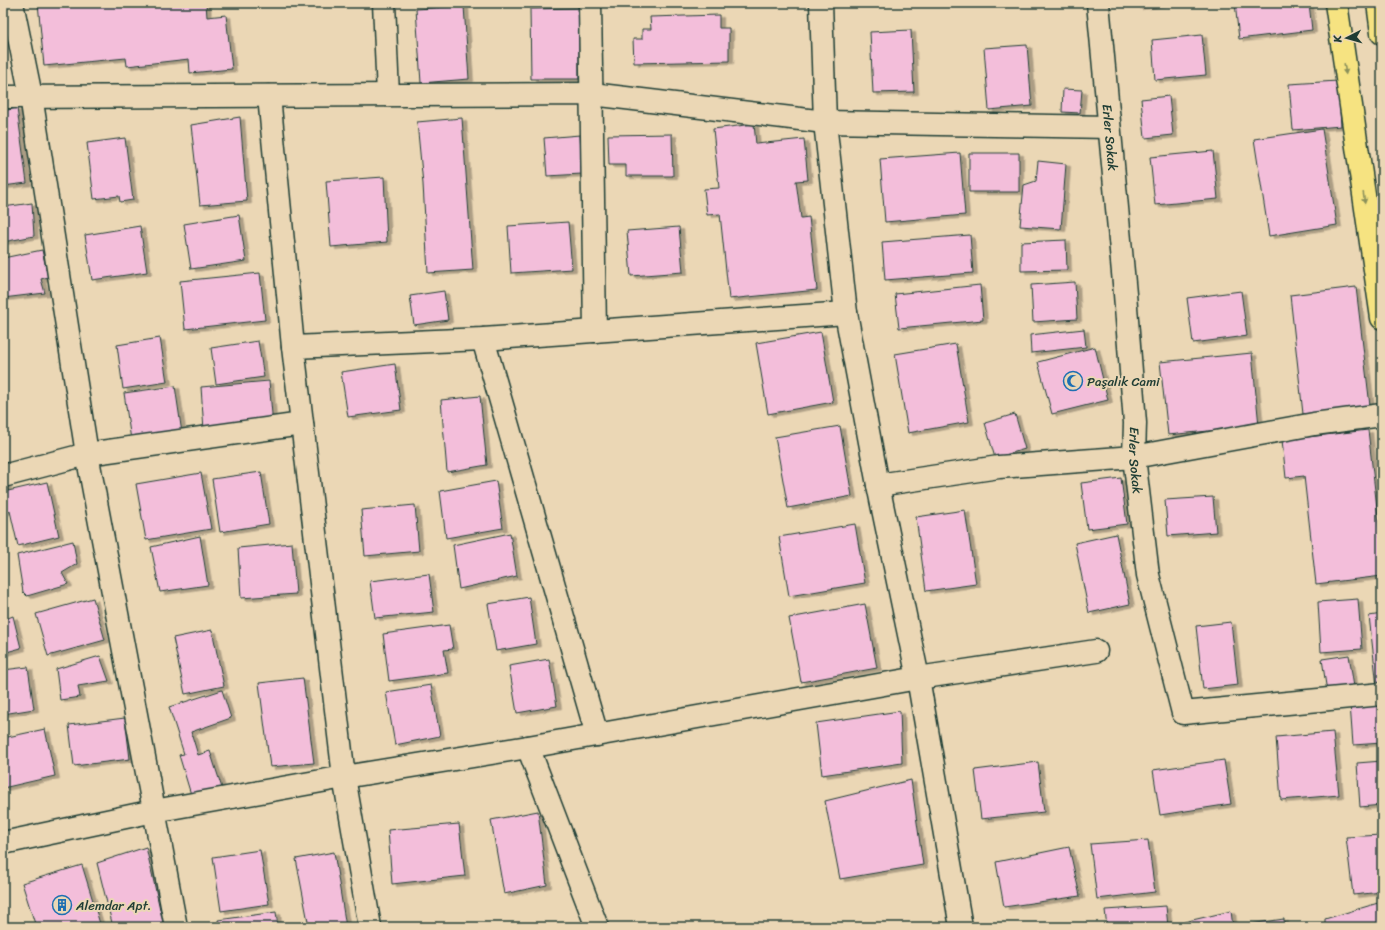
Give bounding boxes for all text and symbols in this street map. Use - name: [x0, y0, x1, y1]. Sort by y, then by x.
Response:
- north arrow: [1327, 18, 1367, 58]
- text: K: [1328, 33, 1347, 44]
- one-way arrow: [1342, 63, 1348, 75]
- street label: Erler Sokak: [1096, 103, 1125, 172]
- one-way arrow: [1361, 192, 1367, 204]
- mosque icon: Paşalık Cami: [1062, 370, 1084, 392]
- place label: Paşalık Cami: [1087, 370, 1160, 393]
- street label: Erler Sokak: [1122, 427, 1150, 495]
- building icon: Alemdar Apt.: [51, 894, 73, 916]
- place label: Alemdar Apt.: [75, 894, 152, 917]

